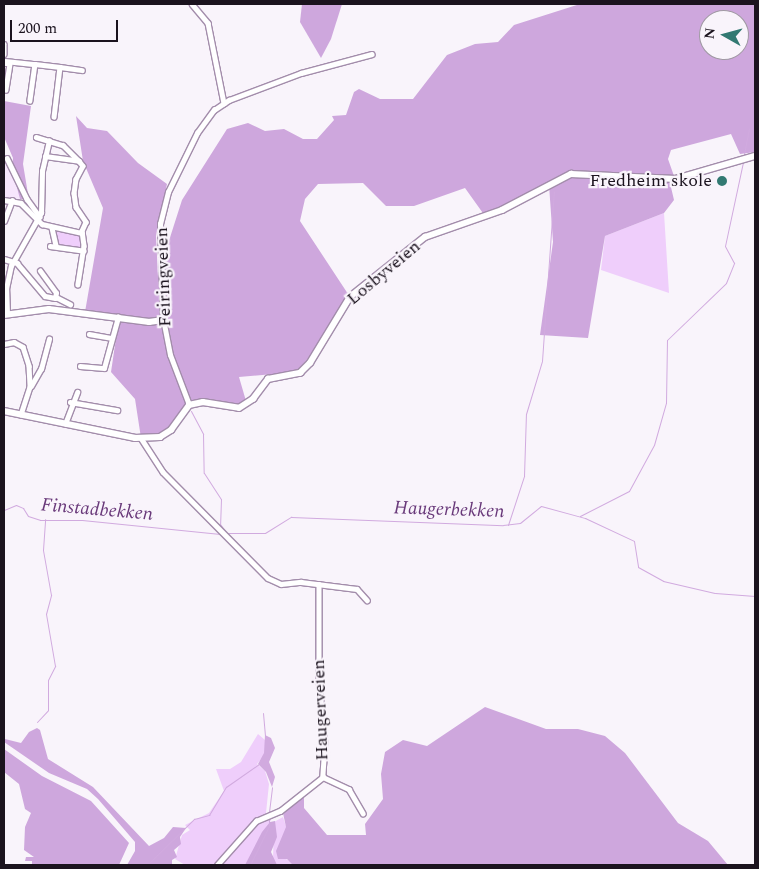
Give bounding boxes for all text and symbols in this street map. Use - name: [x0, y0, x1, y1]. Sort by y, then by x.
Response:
- scale bar: [12, 10, 120, 42]
- north arrow: [699, 10, 749, 60]
- text: 200 m: [18, 17, 57, 40]
- text: N: [698, 26, 721, 40]
- place label: Fredheim skole: [590, 170, 712, 192]
- marker: Fredheim skole: [716, 175, 728, 187]
- street label: Feiringveien: [151, 227, 177, 327]
- street label: Losbyveien: [343, 236, 425, 310]
- water label: Finstadbekken: [40, 494, 154, 526]
- water label: Haugerbekken: [393, 497, 505, 523]
- street label: Haugerveien: [308, 659, 334, 761]

